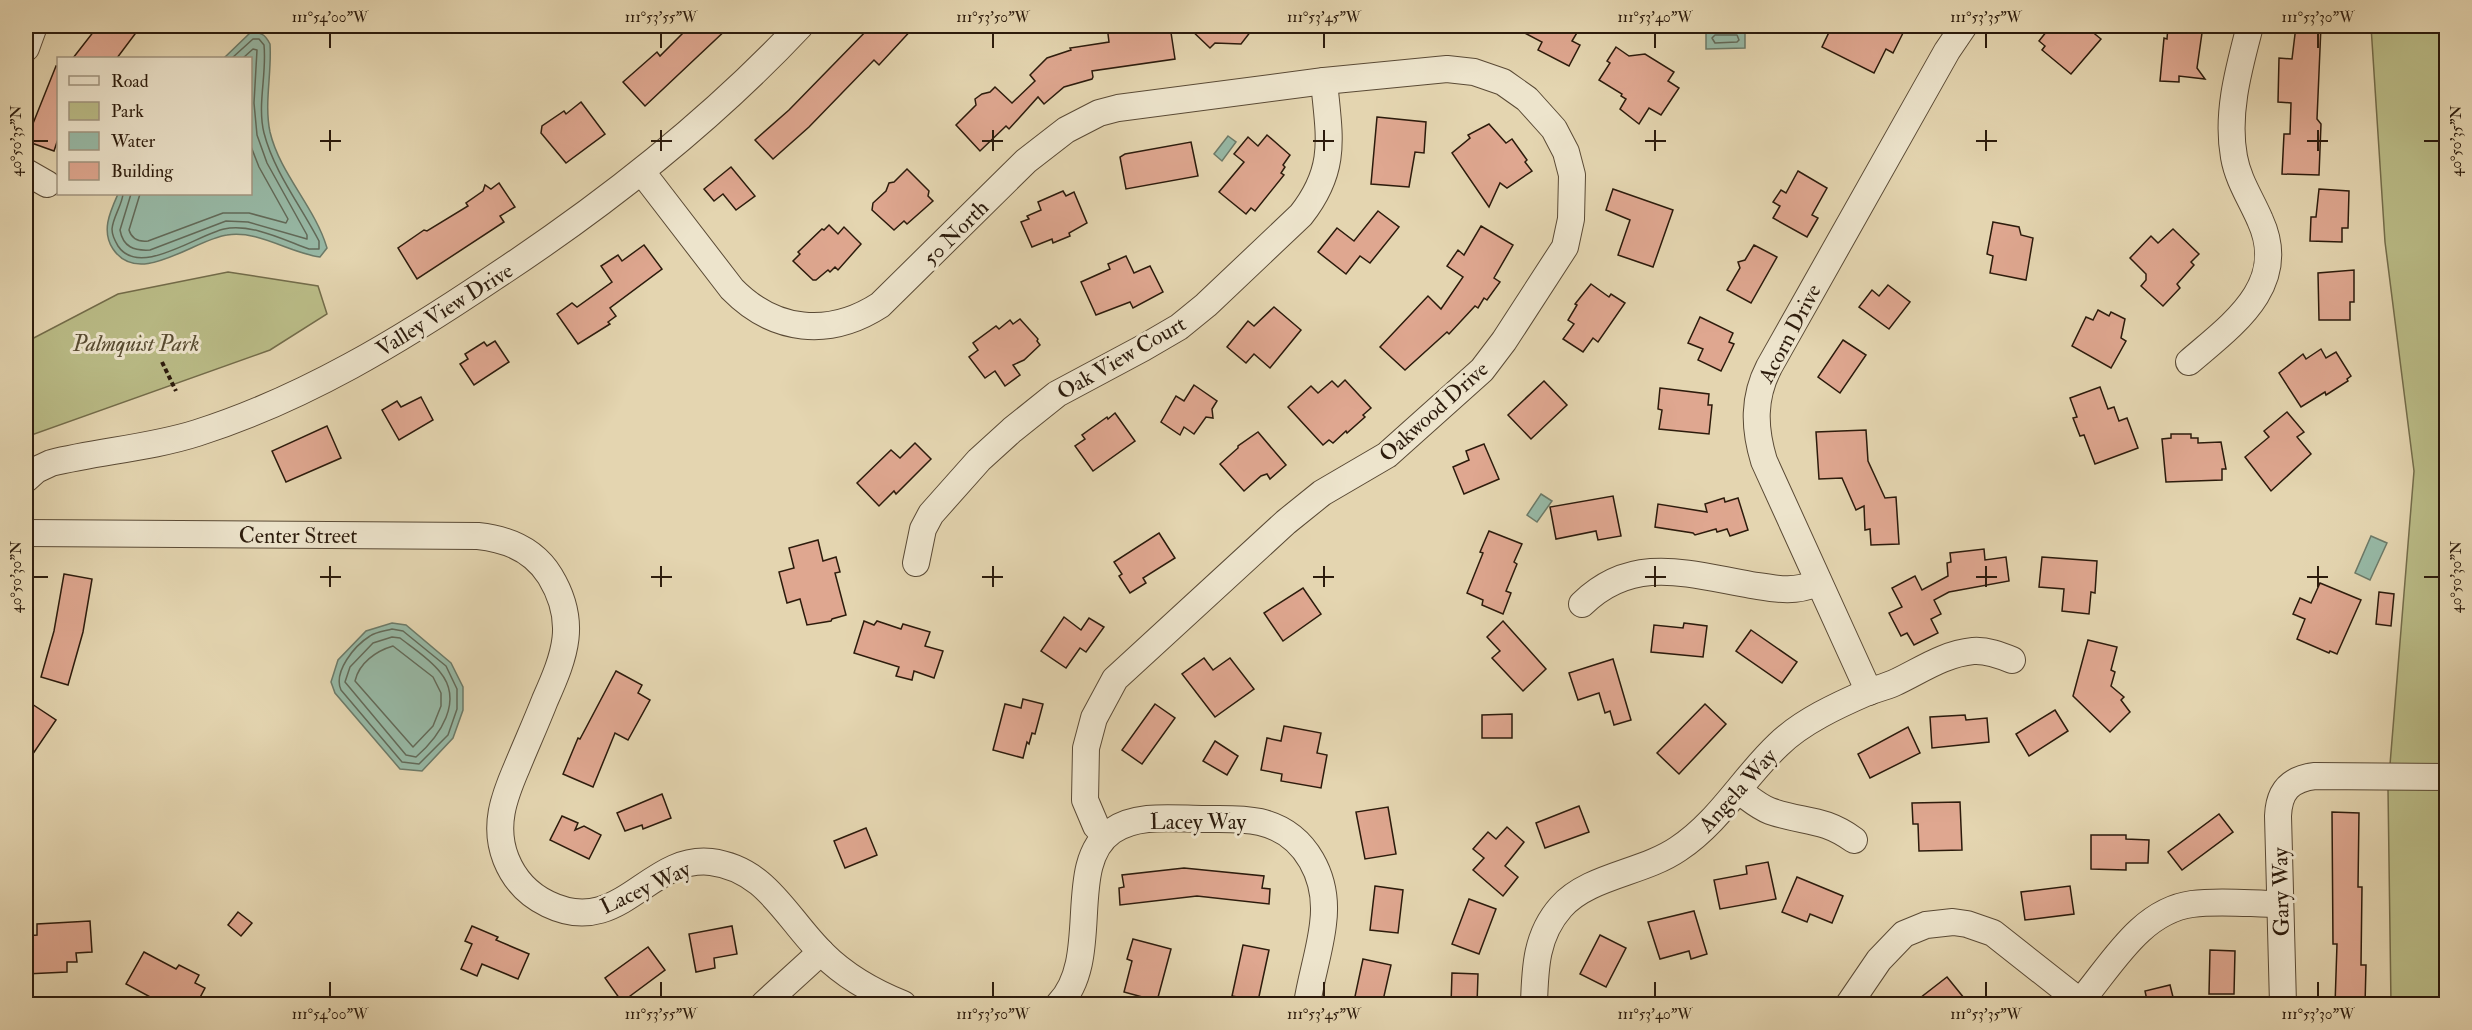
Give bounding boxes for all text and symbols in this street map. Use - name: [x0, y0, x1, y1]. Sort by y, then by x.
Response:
- text: 111°54'00"W: [292, 8, 369, 27]
- text: 111°53'55"W: [625, 8, 698, 27]
- text: 111°53'50"W: [956, 8, 1030, 27]
- text: 111°53'45"W: [1287, 8, 1362, 27]
- text: 111°53'40"W: [1617, 8, 1693, 27]
- text: 111°53'35"W: [1950, 8, 2023, 27]
- text: 111°53'30"W: [2282, 8, 2355, 27]
- legend: [57, 57, 252, 195]
- text: Road: [111, 70, 149, 93]
- text: Park: [111, 100, 144, 123]
- text: 40°50'35"N: [7, 105, 26, 177]
- text: 40°50'35"N: [2447, 105, 2466, 177]
- text: Water: [110, 130, 155, 153]
- text: Building: [111, 160, 174, 183]
- street label: 50 North: [917, 193, 995, 272]
- street label: Valley View Drive: [371, 257, 518, 363]
- street label: Acorn Drive: [1752, 279, 1828, 389]
- street label: Oak View Court: [1052, 310, 1191, 406]
- park label: Palmquist Park: [72, 330, 199, 358]
- street label: Oakwood Drive: [1373, 355, 1494, 468]
- street label: Center Street: [239, 522, 357, 550]
- text: 40°50'30"N: [7, 540, 26, 613]
- text: 40°50'30"N: [2447, 540, 2466, 613]
- street label: Angela Way: [1692, 743, 1783, 839]
- street label: Lacey Way: [1150, 808, 1246, 836]
- street label: Gary Way: [2266, 847, 2296, 937]
- street label: Lacey Way: [596, 855, 695, 921]
- text: 111°54'00"W: [292, 1005, 369, 1024]
- text: 111°53'55"W: [625, 1005, 698, 1024]
- text: 111°53'50"W: [956, 1005, 1030, 1024]
- text: 111°53'45"W: [1287, 1005, 1362, 1024]
- text: 111°53'40"W: [1617, 1005, 1693, 1024]
- text: 111°53'35"W: [1950, 1005, 2023, 1024]
- text: 111°53'30"W: [2282, 1005, 2355, 1024]

